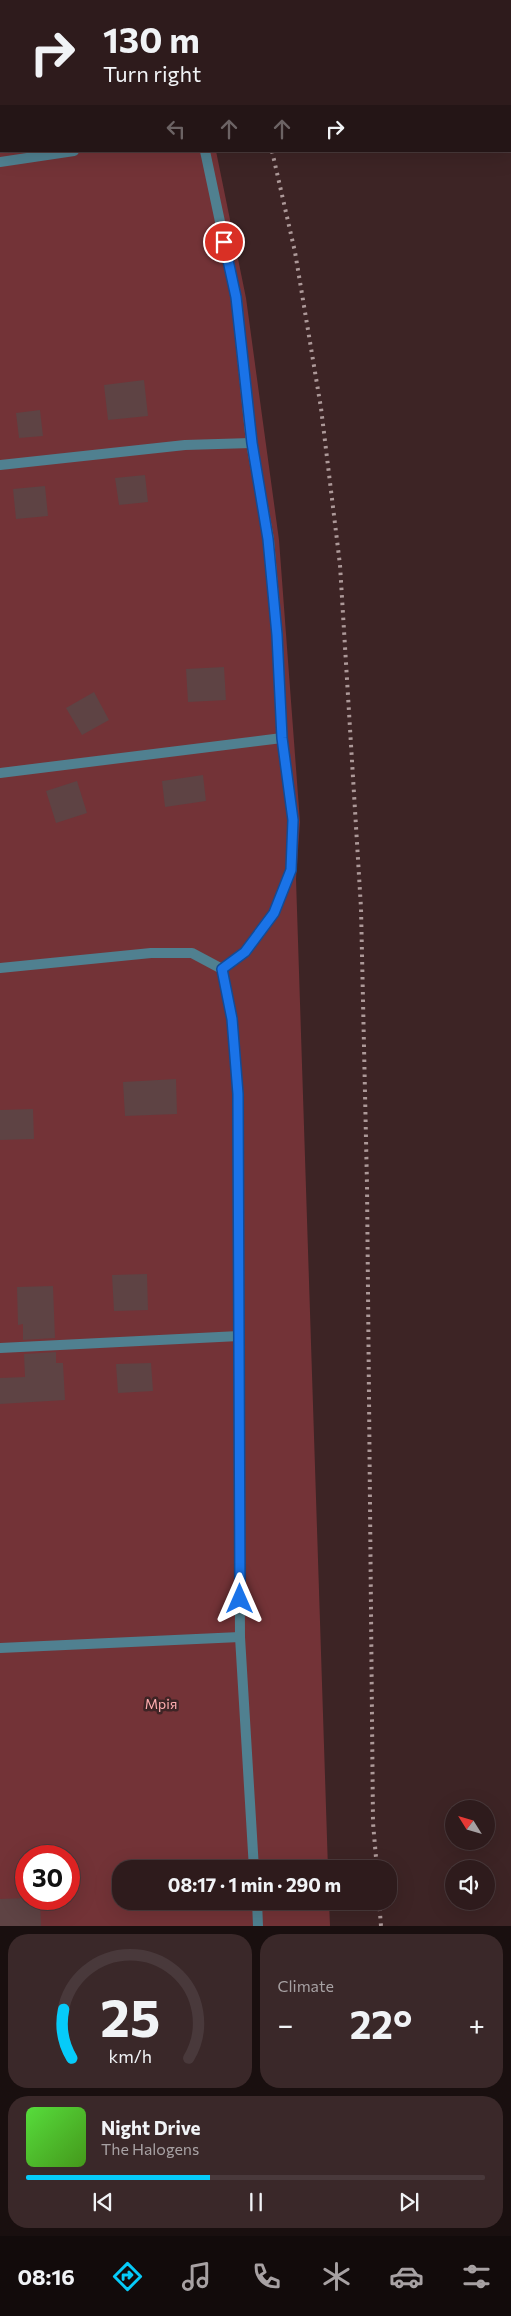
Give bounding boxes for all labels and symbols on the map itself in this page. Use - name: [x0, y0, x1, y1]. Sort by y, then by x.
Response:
- pin: [203, 221, 245, 263]
- position arrow: [213, 1572, 265, 1624]
- park label: Мрія: [145, 1695, 177, 1712]
- north arrow: [445, 1800, 495, 1850]
- speed limit sign: 30: [15, 1845, 80, 1910]

